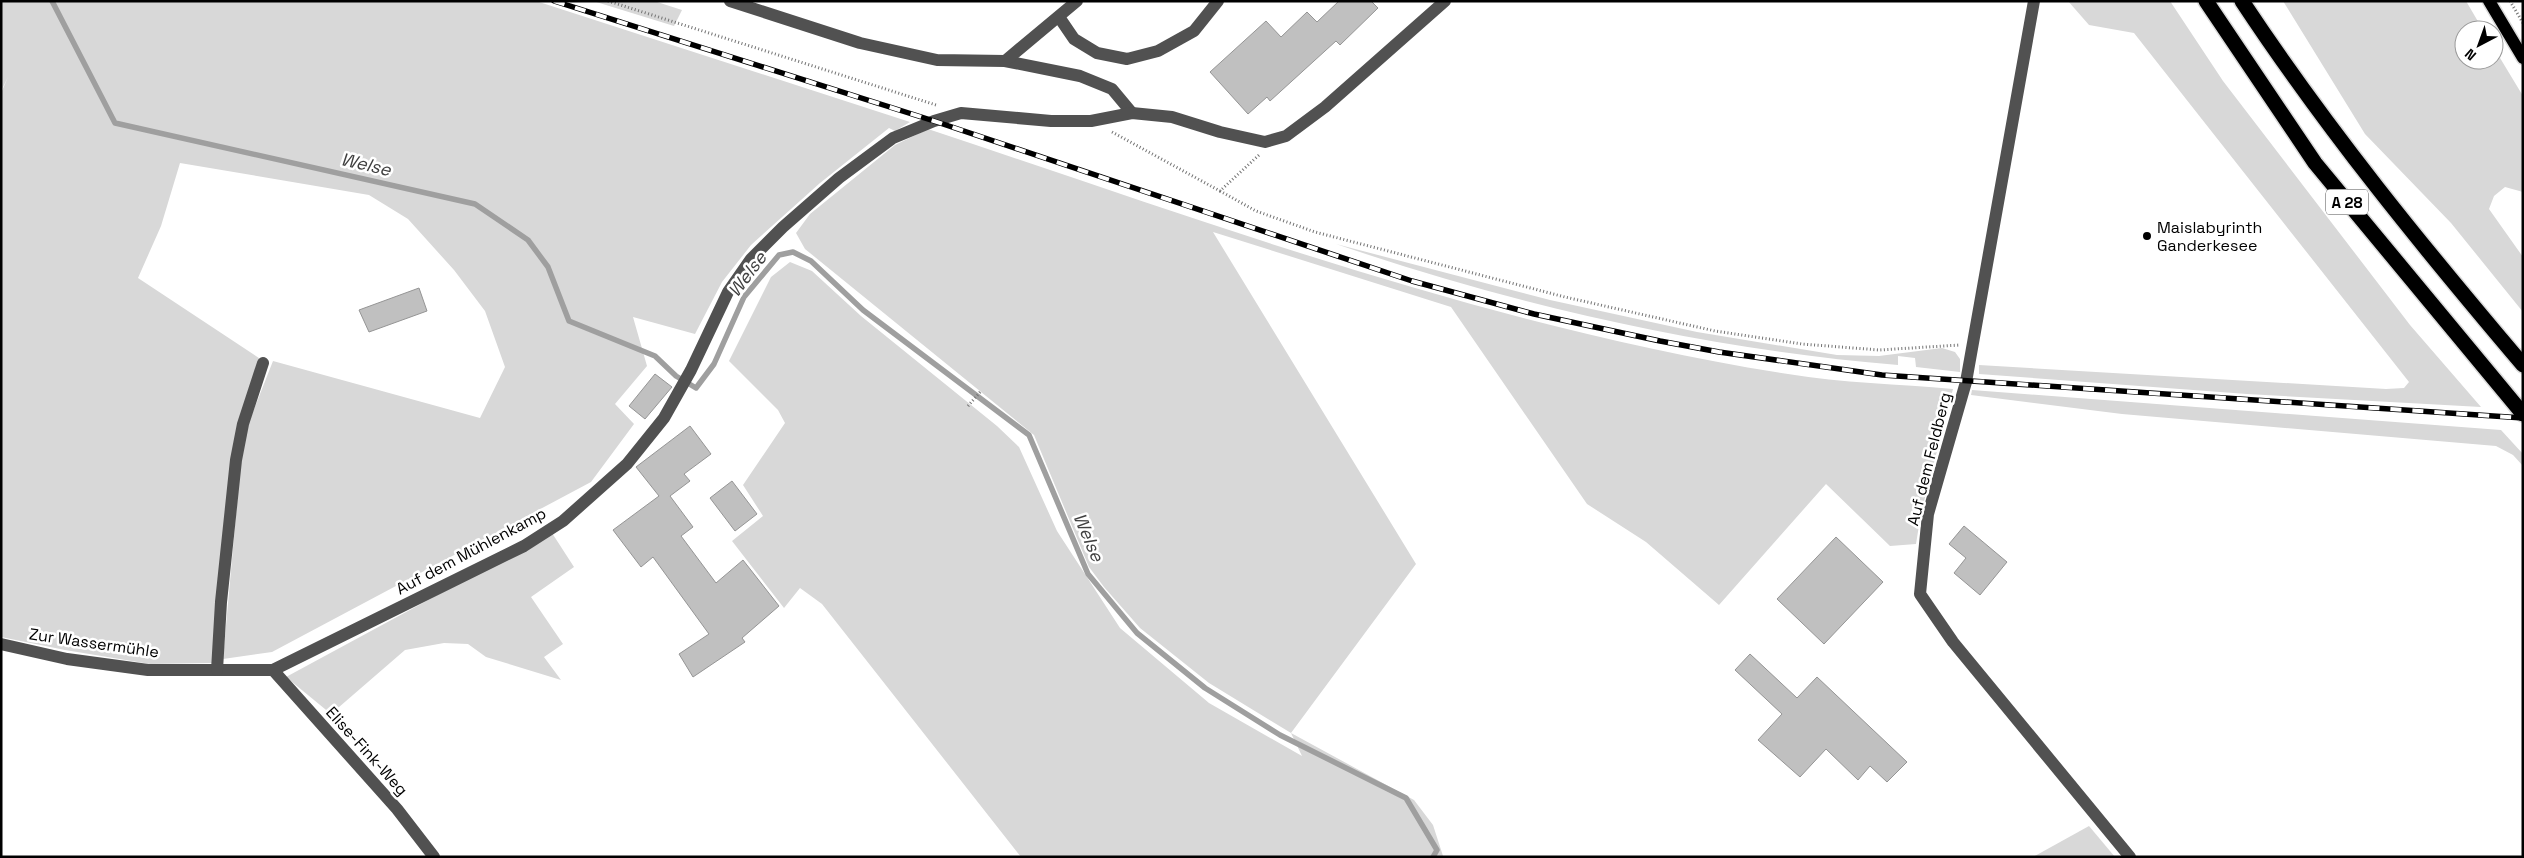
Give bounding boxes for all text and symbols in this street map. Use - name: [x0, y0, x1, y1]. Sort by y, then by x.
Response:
- north arrow: [2454, 20, 2504, 70]
- text: N: [2461, 45, 2480, 65]
- water label: Welse: [339, 147, 395, 181]
- road number: A 28: [2326, 190, 2368, 214]
- place label: Maislabyrinth Ganderkesee: [2157, 217, 2262, 256]
- marker: Maislabyrinth Ganderkesee: [2141, 230, 2153, 242]
- water label: Welse: [723, 246, 772, 301]
- street label: Auf dem Feldberg: [1902, 390, 1956, 528]
- street label: Auf dem Mühlenkamp: [392, 503, 550, 599]
- water label: Welse: [1069, 509, 1110, 566]
- street label: Zur Wassermühle: [28, 623, 160, 663]
- street label: Elise-Fink-Weg: [321, 702, 413, 800]

